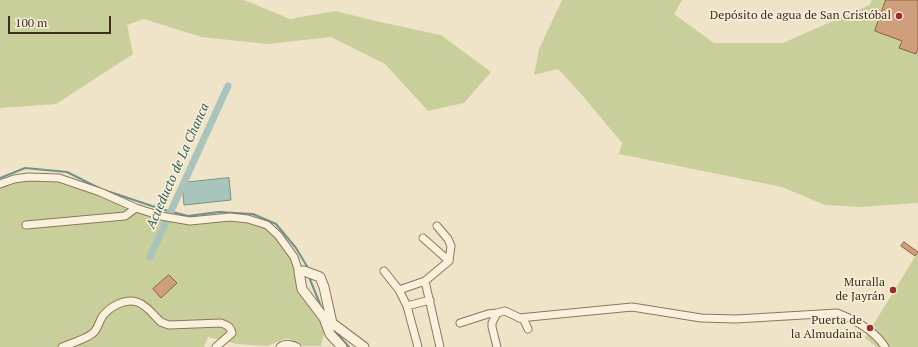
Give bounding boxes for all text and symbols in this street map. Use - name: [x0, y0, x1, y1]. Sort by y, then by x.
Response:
- scale bar: [10, 8, 113, 34]
- place label: Depósito de agua de San Cristóbal: [710, 9, 891, 23]
- marker: Depósito de agua de San Cristóbal: [894, 11, 904, 21]
- text: 100 m: [15, 15, 47, 30]
- water label: Acueducto de La Chanca: [143, 101, 213, 231]
- place label: Muralla de Jayrán: [835, 276, 885, 304]
- marker: Muralla de Jayrán: [888, 285, 898, 295]
- place label: Puerta de la Almudaina: [791, 314, 862, 342]
- marker: Puerta de la Almudaina: [865, 323, 875, 333]

